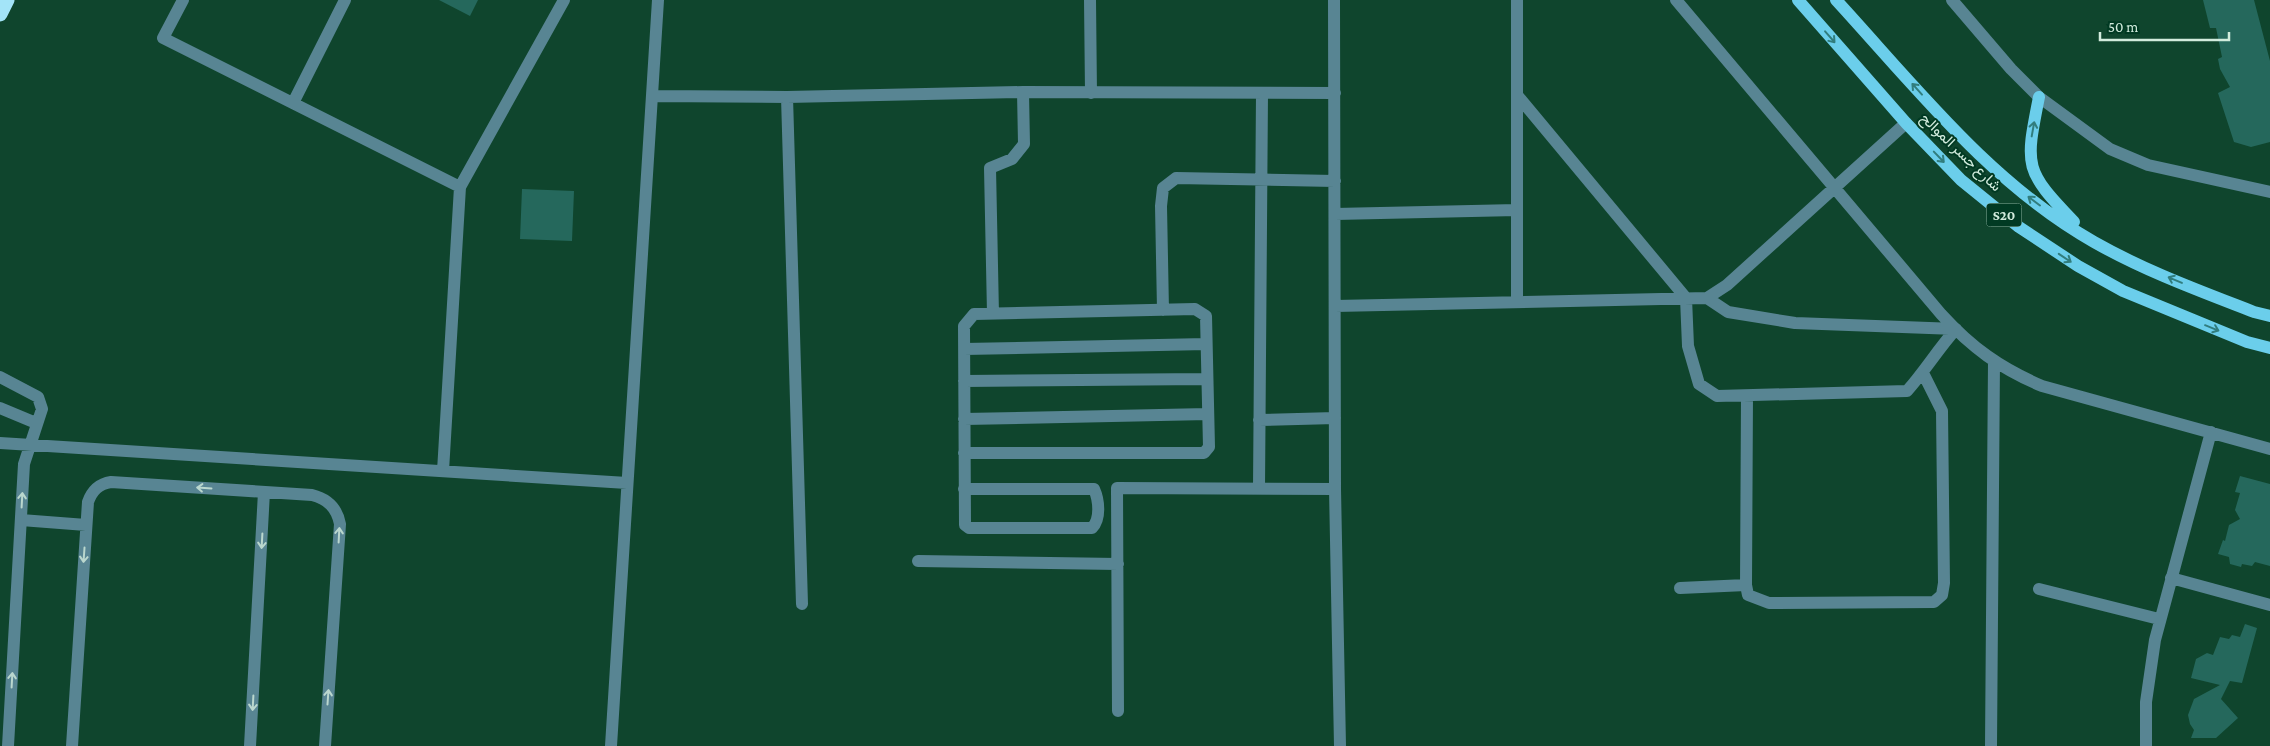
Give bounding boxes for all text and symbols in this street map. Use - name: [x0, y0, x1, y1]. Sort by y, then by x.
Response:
- scale bar: [2100, 10, 2229, 42]
- text: 50 m: [2108, 19, 2138, 35]
- one-way arrow: [1824, 30, 1836, 43]
- one-way arrow: [1912, 83, 1924, 96]
- street label: شارع جسر الموالح: [1915, 110, 2005, 197]
- one-way arrow: [2028, 121, 2038, 137]
- one-way arrow: [1933, 151, 1945, 163]
- one-way arrow: [2027, 196, 2041, 206]
- road number: S20: [1986, 204, 2022, 226]
- one-way arrow: [2058, 253, 2072, 263]
- one-way arrow: [2168, 275, 2183, 285]
- one-way arrow: [2204, 323, 2219, 333]
- one-way arrow: [197, 483, 213, 493]
- one-way arrow: [17, 492, 26, 508]
- one-way arrow: [335, 527, 344, 543]
- one-way arrow: [257, 532, 266, 548]
- one-way arrow: [80, 547, 89, 563]
- one-way arrow: [7, 672, 16, 688]
- one-way arrow: [324, 690, 333, 706]
- one-way arrow: [248, 695, 257, 711]

